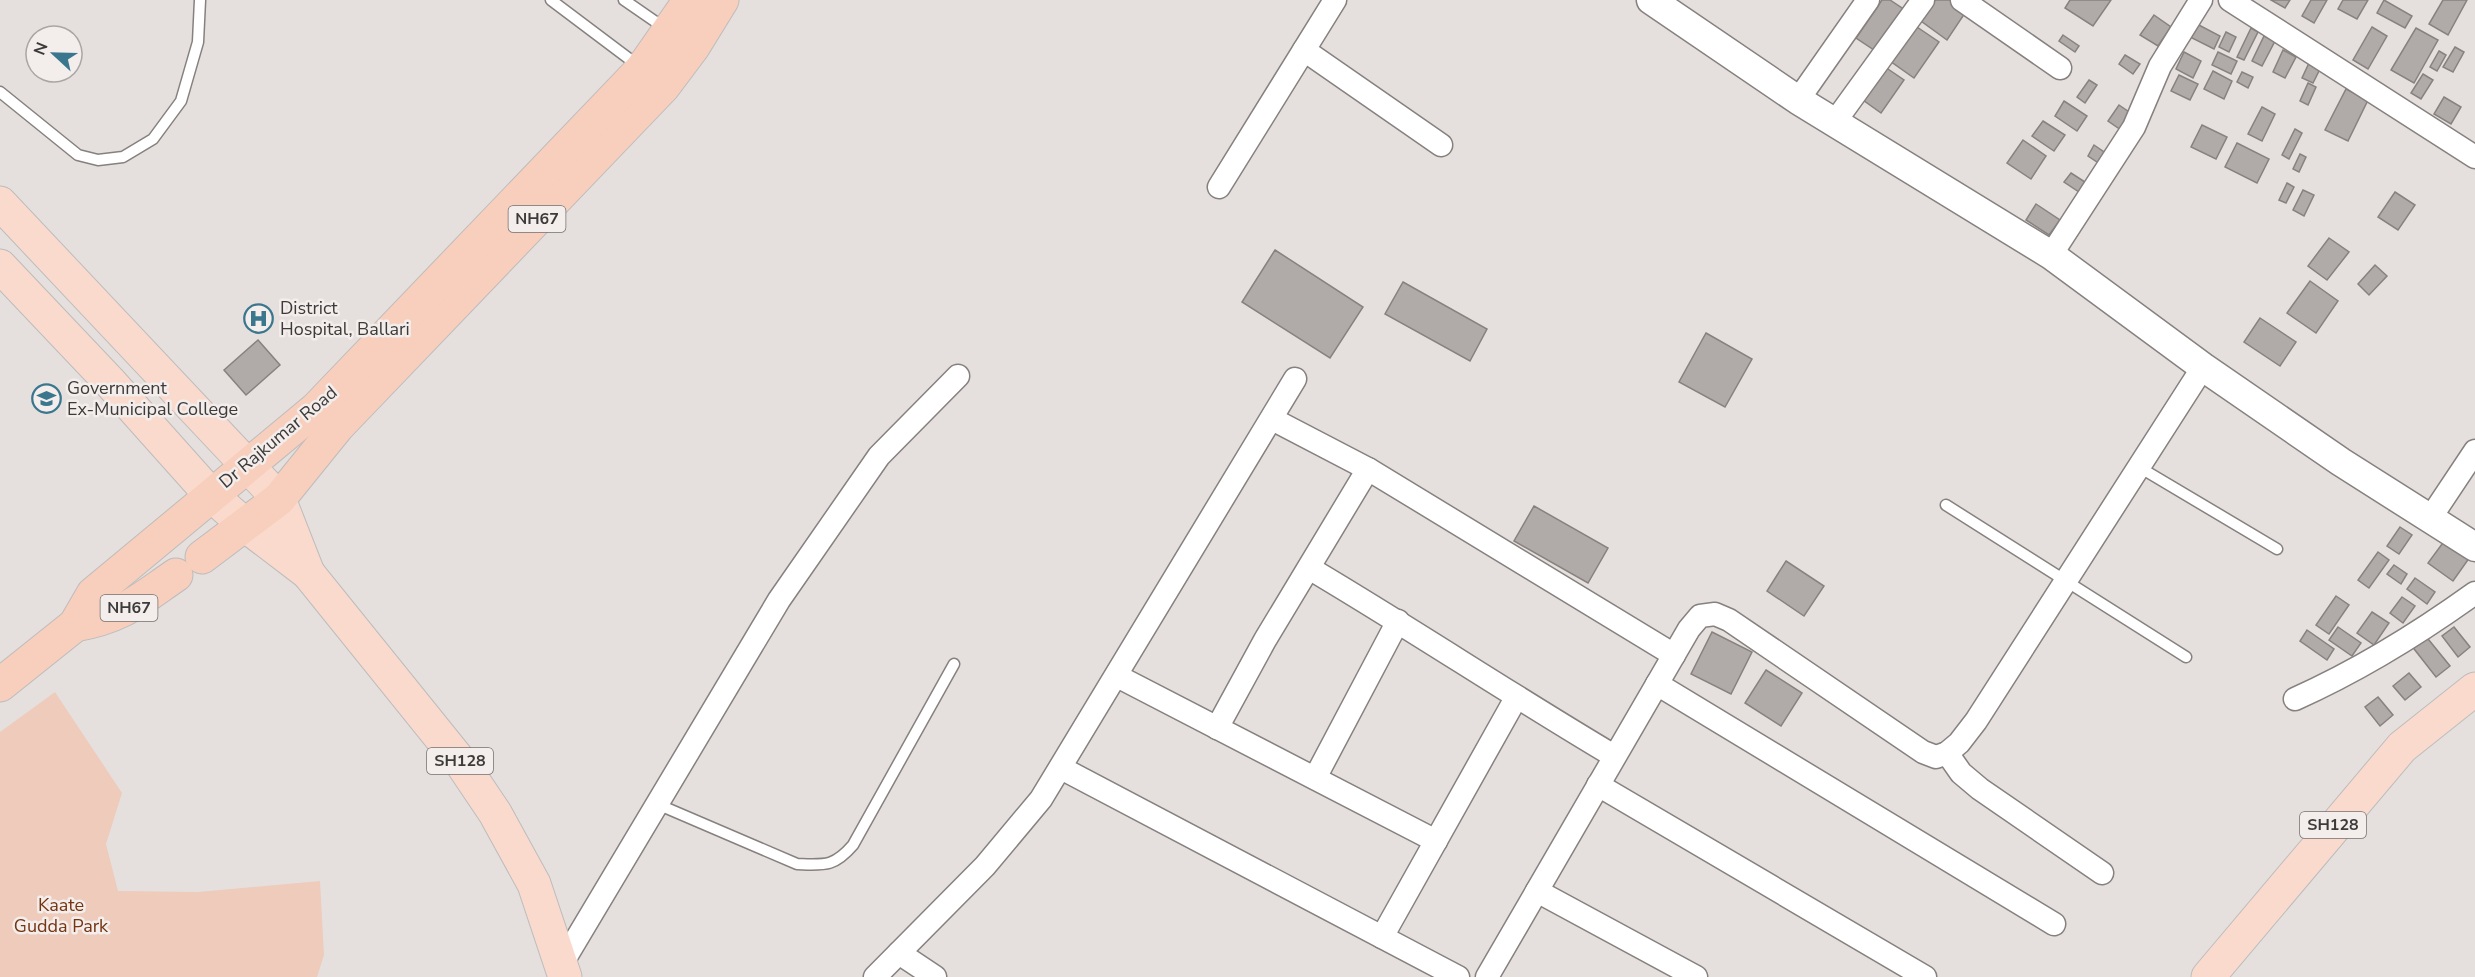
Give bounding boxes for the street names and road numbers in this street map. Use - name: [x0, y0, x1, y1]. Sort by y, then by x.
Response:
- road number: NH67: [508, 206, 566, 232]
- street label: Dr Rajkumar Road: [214, 380, 342, 494]
- road number: NH67: [100, 595, 158, 621]
- road number: SH128: [427, 748, 493, 774]
- road number: SH128: [2300, 812, 2366, 838]

